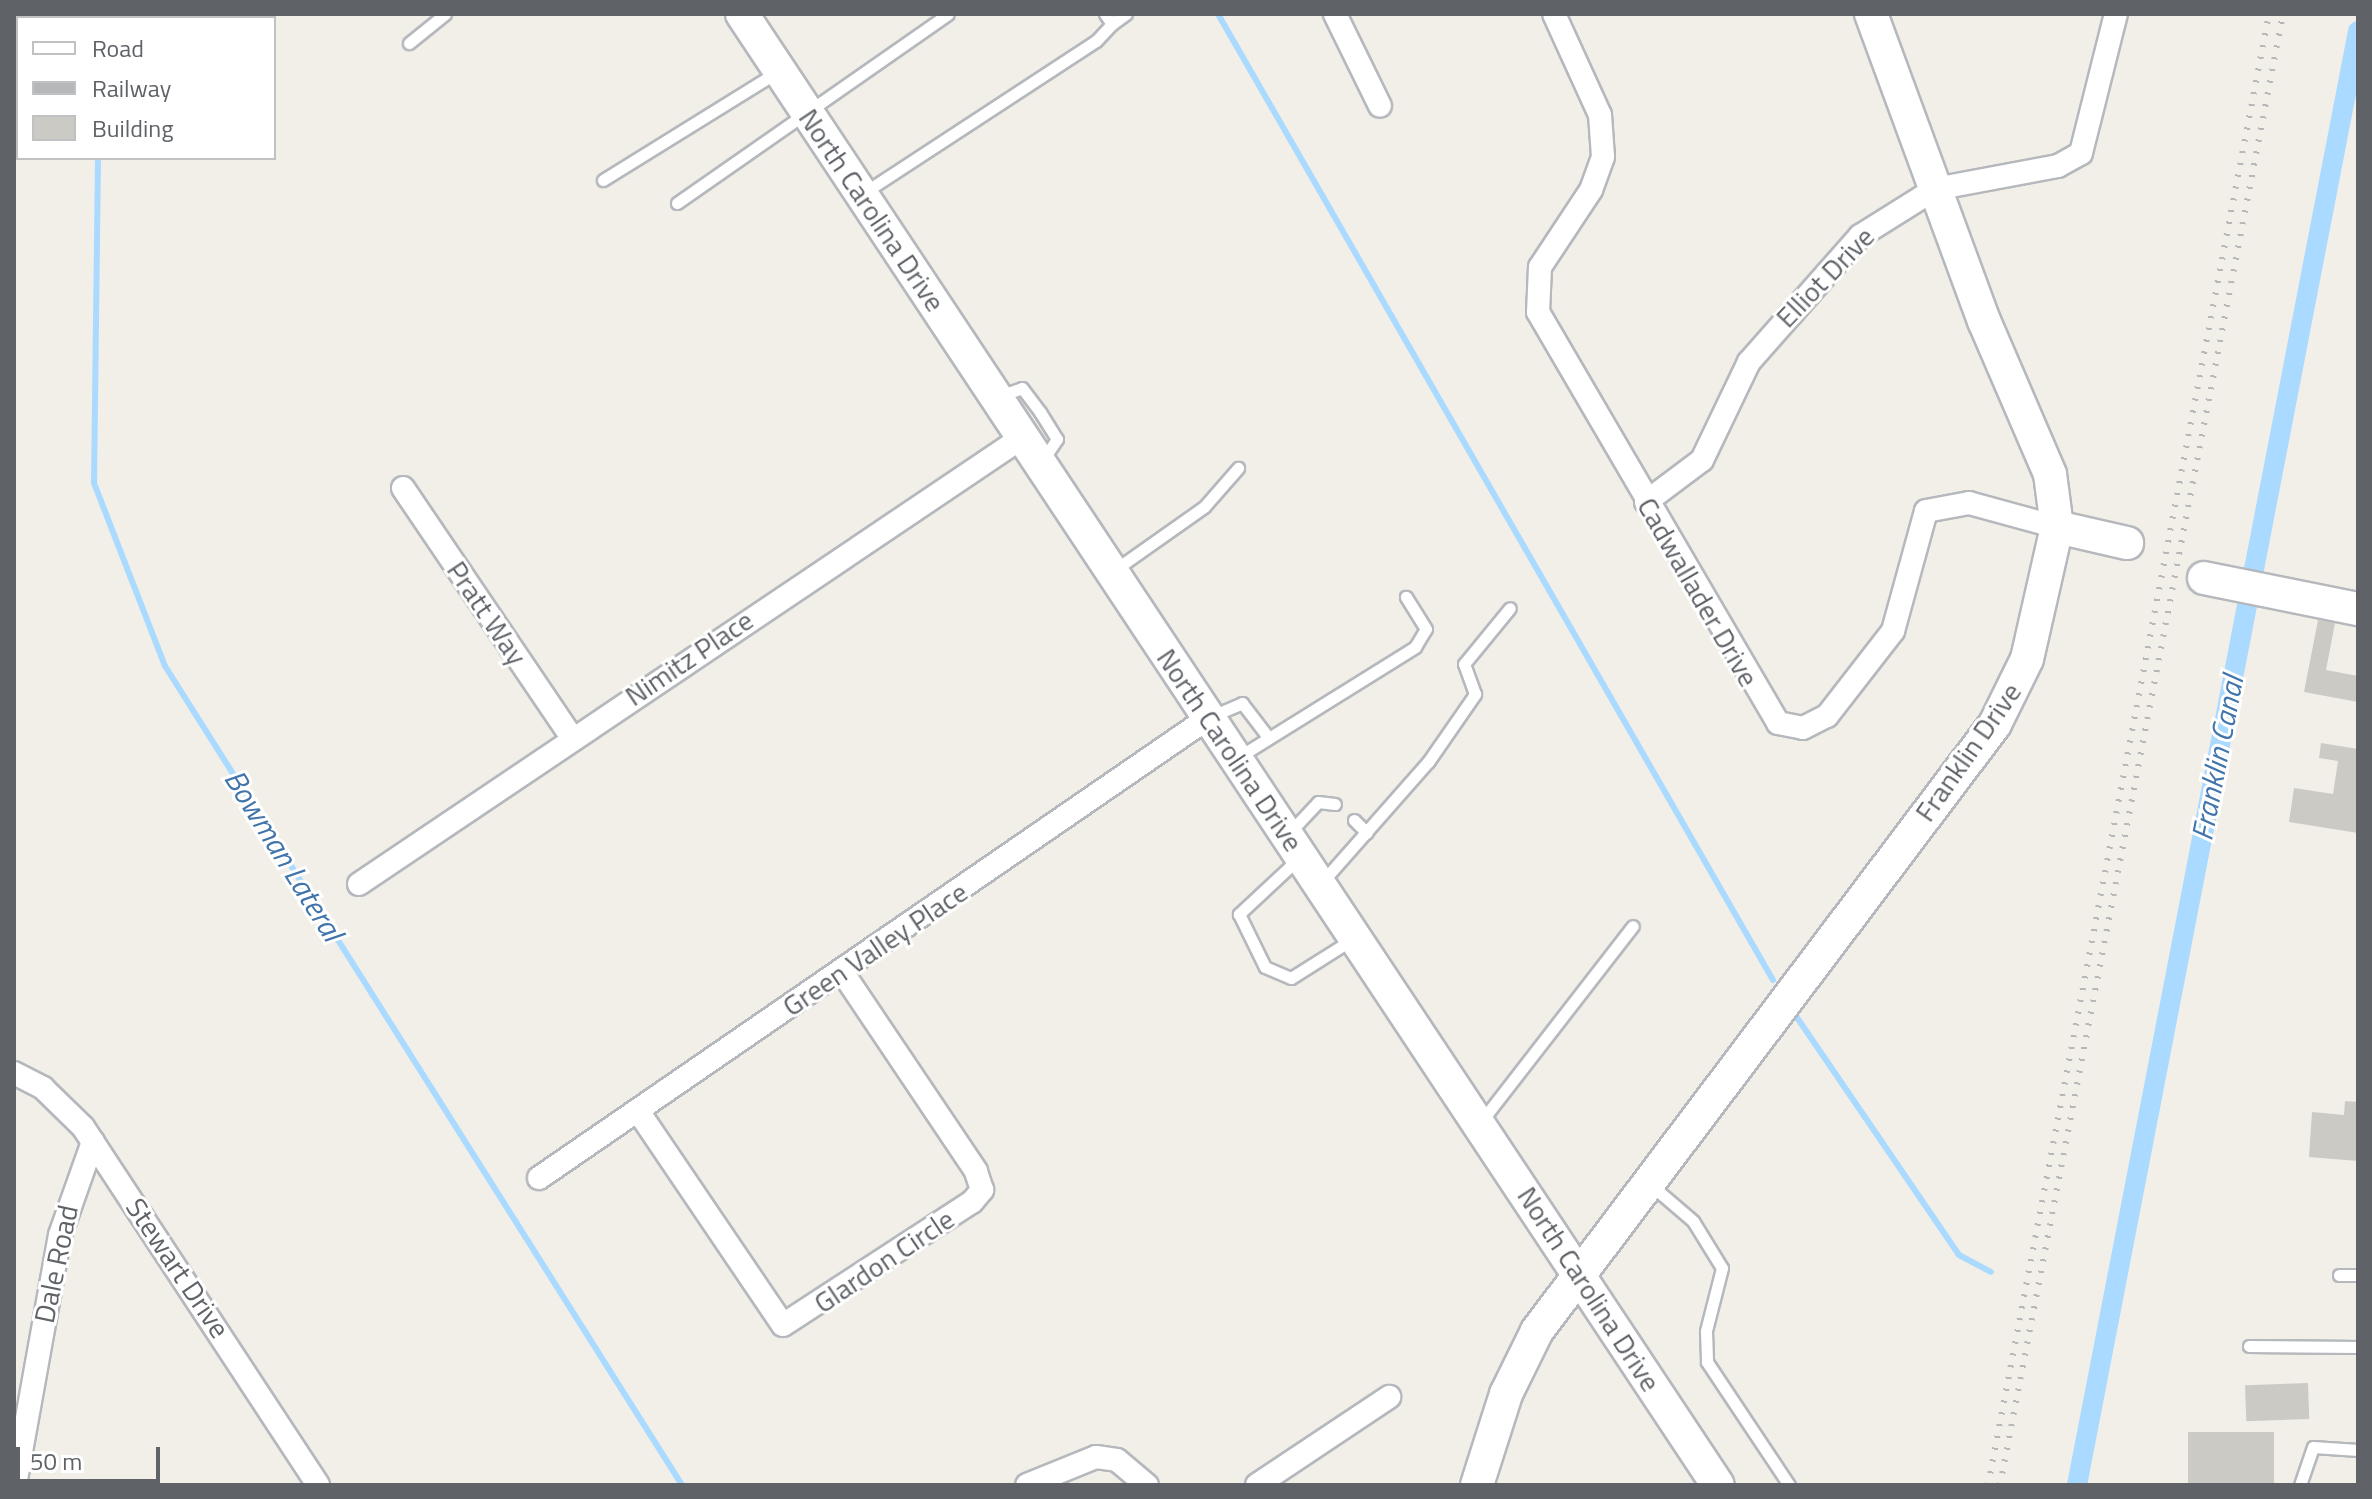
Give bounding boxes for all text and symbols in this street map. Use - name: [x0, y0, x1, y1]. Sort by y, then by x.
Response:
- legend: [16, 16, 276, 160]
- text: Road: [92, 30, 144, 66]
- text: Railway: [92, 70, 171, 106]
- street label: North Carolina Drive: [792, 102, 952, 318]
- text: Building: [92, 110, 174, 146]
- street label: Elliot Drive: [1769, 220, 1881, 334]
- street label: Cadwallader Drive: [1630, 492, 1766, 692]
- street label: Pratt Way: [440, 555, 534, 671]
- street label: Nimitz Place: [619, 603, 759, 713]
- street label: North Carolina Drive: [1150, 642, 1310, 858]
- water label: Franklin Canal: [2183, 673, 2251, 843]
- street label: Franklin Drive: [1908, 676, 2028, 828]
- water label: Bowman Lateral: [217, 763, 351, 947]
- street label: Green Valley Place: [776, 875, 974, 1023]
- street label: North Carolina Drive: [1510, 1181, 1668, 1397]
- street label: Stewart Drive: [119, 1192, 237, 1344]
- street label: Dale Road: [27, 1202, 85, 1326]
- street label: Glardon Circle: [808, 1202, 960, 1320]
- scale bar: [20, 1431, 164, 1481]
- text: 50 m: [30, 1443, 82, 1479]

